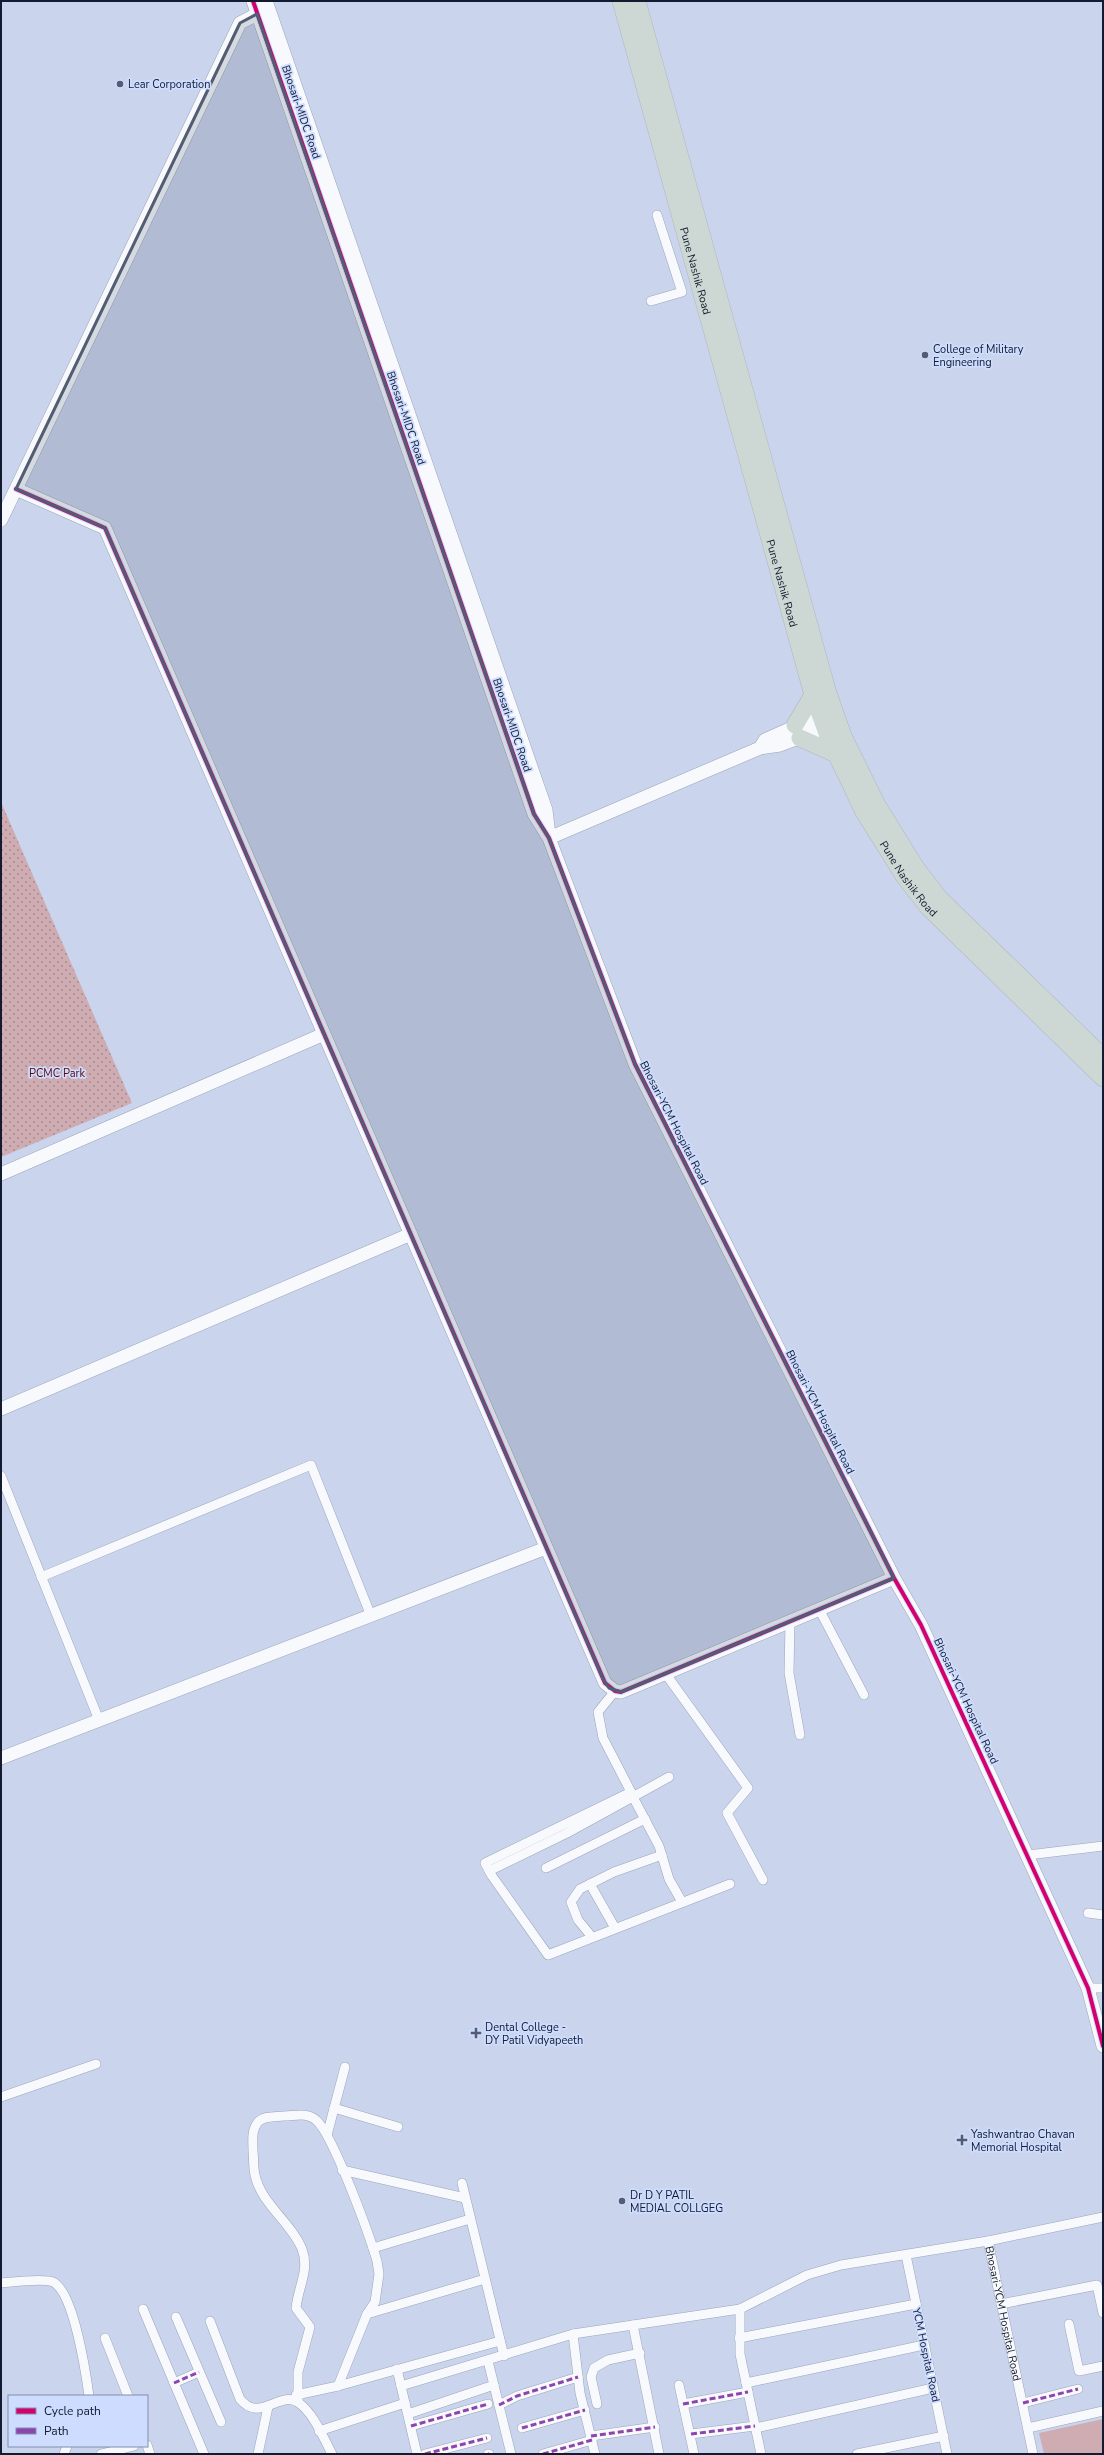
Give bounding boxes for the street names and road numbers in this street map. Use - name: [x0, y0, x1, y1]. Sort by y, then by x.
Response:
- street label: Bhosari-MIDC Road: [278, 63, 324, 161]
- street label: Pune Nashik Road: [676, 225, 715, 316]
- street label: Bhosari-MIDC Road: [383, 369, 429, 467]
- street label: Pune Nashik Road: [763, 538, 801, 629]
- street label: Bhosari-MIDC Road: [489, 676, 535, 774]
- street label: Pune Nashik Road: [876, 838, 941, 920]
- street label: Bhosari-YCM Hospital Road: [636, 1058, 712, 1188]
- street label: Bhosari-YCM Hospital Road: [782, 1347, 858, 1477]
- street label: Bhosari-YCM Hospital Road: [930, 1636, 1002, 1766]
- street label: Bhosari-YCM Hospital Road: [982, 2245, 1025, 2382]
- street label: YCM Hospital Road: [908, 2306, 943, 2403]

